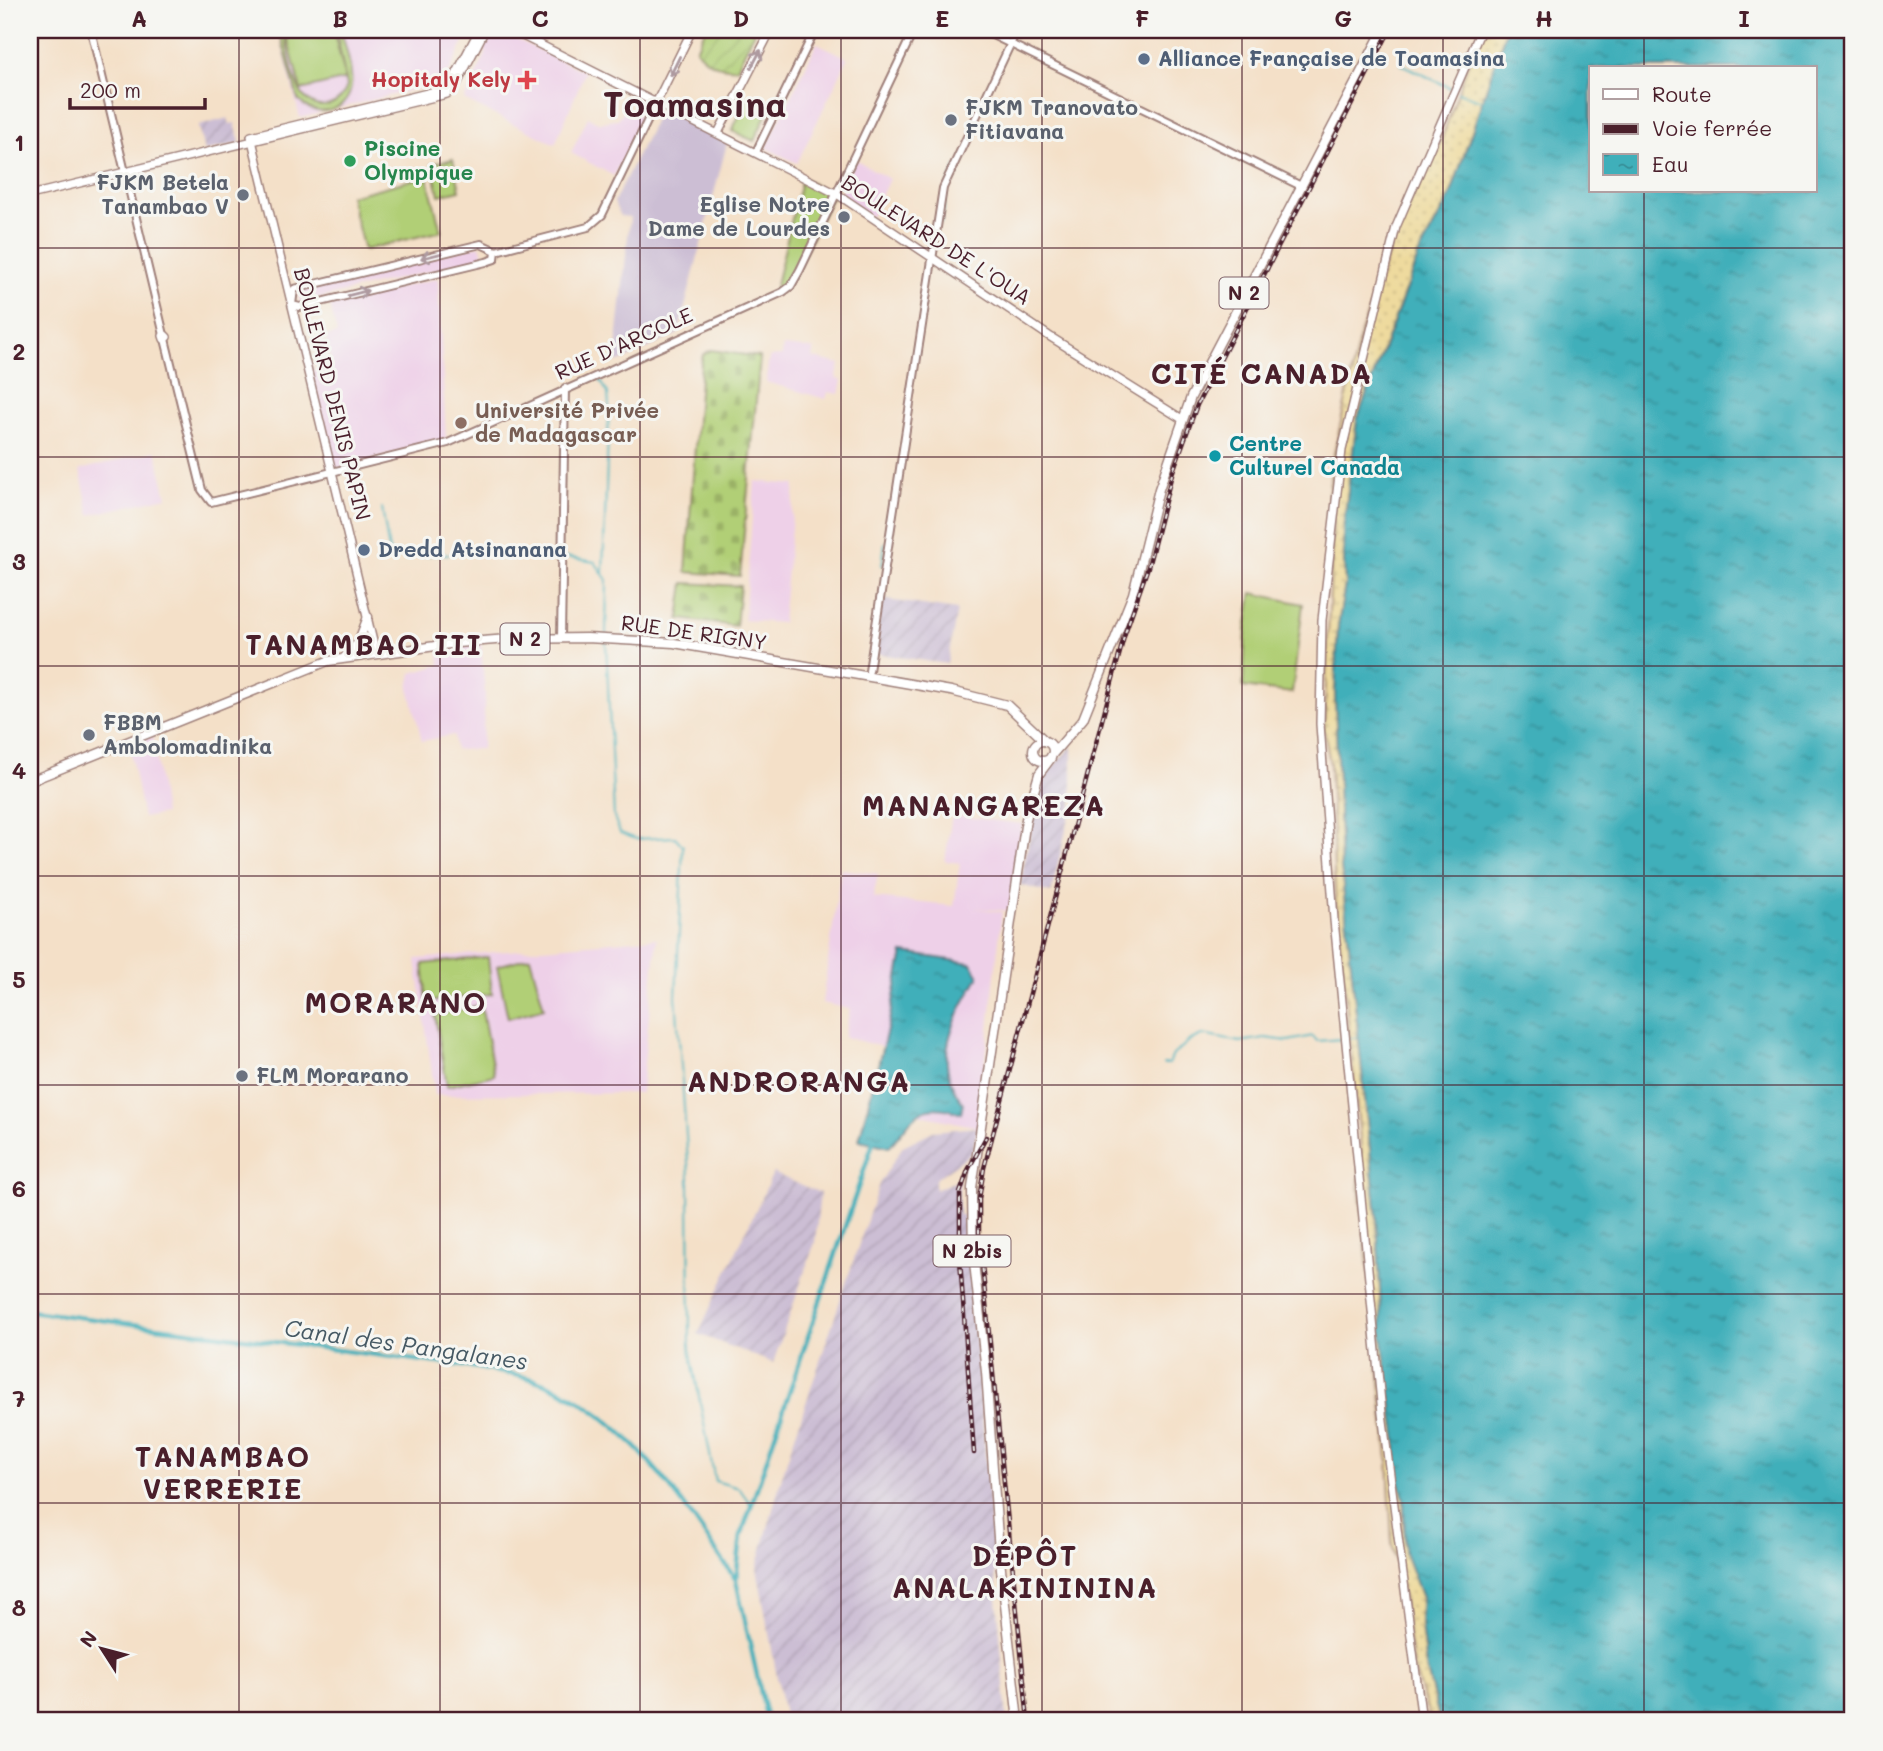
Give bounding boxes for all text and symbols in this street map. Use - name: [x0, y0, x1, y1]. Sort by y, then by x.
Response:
- text: A: [131, 3, 147, 33]
- text: B: [332, 3, 348, 33]
- text: C: [531, 3, 549, 33]
- text: D: [733, 3, 749, 33]
- text: E: [935, 3, 949, 33]
- text: F: [1135, 3, 1149, 33]
- text: G: [1334, 3, 1352, 33]
- text: H: [1535, 3, 1553, 33]
- text: I: [1738, 3, 1750, 33]
- place label: Alliance Française de Toamasina: [1158, 44, 1505, 71]
- one-way arrow: [749, 50, 763, 70]
- marker: Alliance Française de Toamasina: [1136, 51, 1152, 67]
- one-way arrow: [667, 55, 681, 75]
- place label: Hopitaly Kely: [371, 65, 511, 93]
- scale bar: [70, 66, 205, 110]
- legend: [1589, 66, 1816, 192]
- marker: Hopitaly Kely: [517, 70, 537, 90]
- text: 200 m: [80, 76, 141, 103]
- district label: Toamasina: [603, 80, 787, 126]
- text: Route: [1652, 80, 1712, 107]
- place label: FJKM Tranovato Fitiavana: [965, 93, 1138, 144]
- marker: FJKM Tranovato Fitiavana: [943, 112, 959, 128]
- text: Voie ferrée: [1652, 114, 1772, 141]
- text: 1: [14, 127, 24, 157]
- place label: Piscine Olympique: [364, 134, 473, 186]
- text: Eau: [1652, 150, 1689, 177]
- marker: Piscine Olympique: [342, 153, 358, 169]
- street label: BOULEVARD DE L'OUA: [837, 167, 1037, 310]
- place label: FJKM Betela Tanambao V: [96, 168, 229, 219]
- marker: FJKM Betela Tanambao V: [235, 187, 251, 203]
- place label: Eglise Notre Dame de Lourdes: [648, 190, 830, 241]
- marker: Eglise Notre Dame de Lourdes: [836, 209, 852, 225]
- one-way arrow: [420, 250, 443, 263]
- street label: BOULEVARD DENIS PAPIN: [289, 265, 378, 523]
- road number: N 2: [1220, 278, 1268, 308]
- one-way arrow: [346, 286, 369, 299]
- street label: RUE D'ARCOLE: [550, 300, 696, 385]
- text: 2: [13, 336, 25, 366]
- district label: CITÉ CANADA: [1151, 355, 1373, 391]
- place label: Université Privée de Madagascar: [475, 396, 659, 447]
- marker: Université Privée de Madagascar: [453, 415, 469, 431]
- place label: Centre Culturel Canada: [1229, 429, 1400, 480]
- marker: Centre Culturel Canada: [1207, 448, 1223, 464]
- place label: Dredd Atsinanana: [378, 535, 567, 562]
- marker: Dredd Atsinanana: [356, 542, 372, 558]
- text: 3: [12, 546, 26, 576]
- street label: RUE DE RIGNY: [620, 608, 769, 655]
- road number: N 2: [500, 624, 550, 654]
- district label: TANAMBAO III: [245, 626, 483, 662]
- place label: FBBM Ambolomadinika: [103, 708, 272, 759]
- marker: FBBM Ambolomadinika: [81, 727, 97, 743]
- text: 4: [12, 755, 26, 785]
- district label: MANANGAREZA: [862, 787, 1106, 823]
- text: 5: [12, 964, 26, 994]
- district label: MORARANO: [304, 984, 488, 1020]
- place label: FLM Morarano: [256, 1061, 409, 1088]
- district label: ANDRORANGA: [687, 1063, 911, 1099]
- marker: FLM Morarano: [234, 1068, 250, 1084]
- text: 6: [12, 1173, 26, 1203]
- road number: N 2bis: [934, 1236, 1010, 1266]
- water label: Canal des Pangalanes: [283, 1312, 530, 1376]
- text: 7: [13, 1383, 26, 1413]
- district label: TANAMBAO VERRERIE: [135, 1438, 311, 1506]
- district label: DÉPÔT ANALAKINININA: [892, 1537, 1158, 1605]
- text: 8: [12, 1592, 26, 1622]
- north arrow: [66, 1614, 136, 1684]
- text: N: [73, 1626, 102, 1652]

